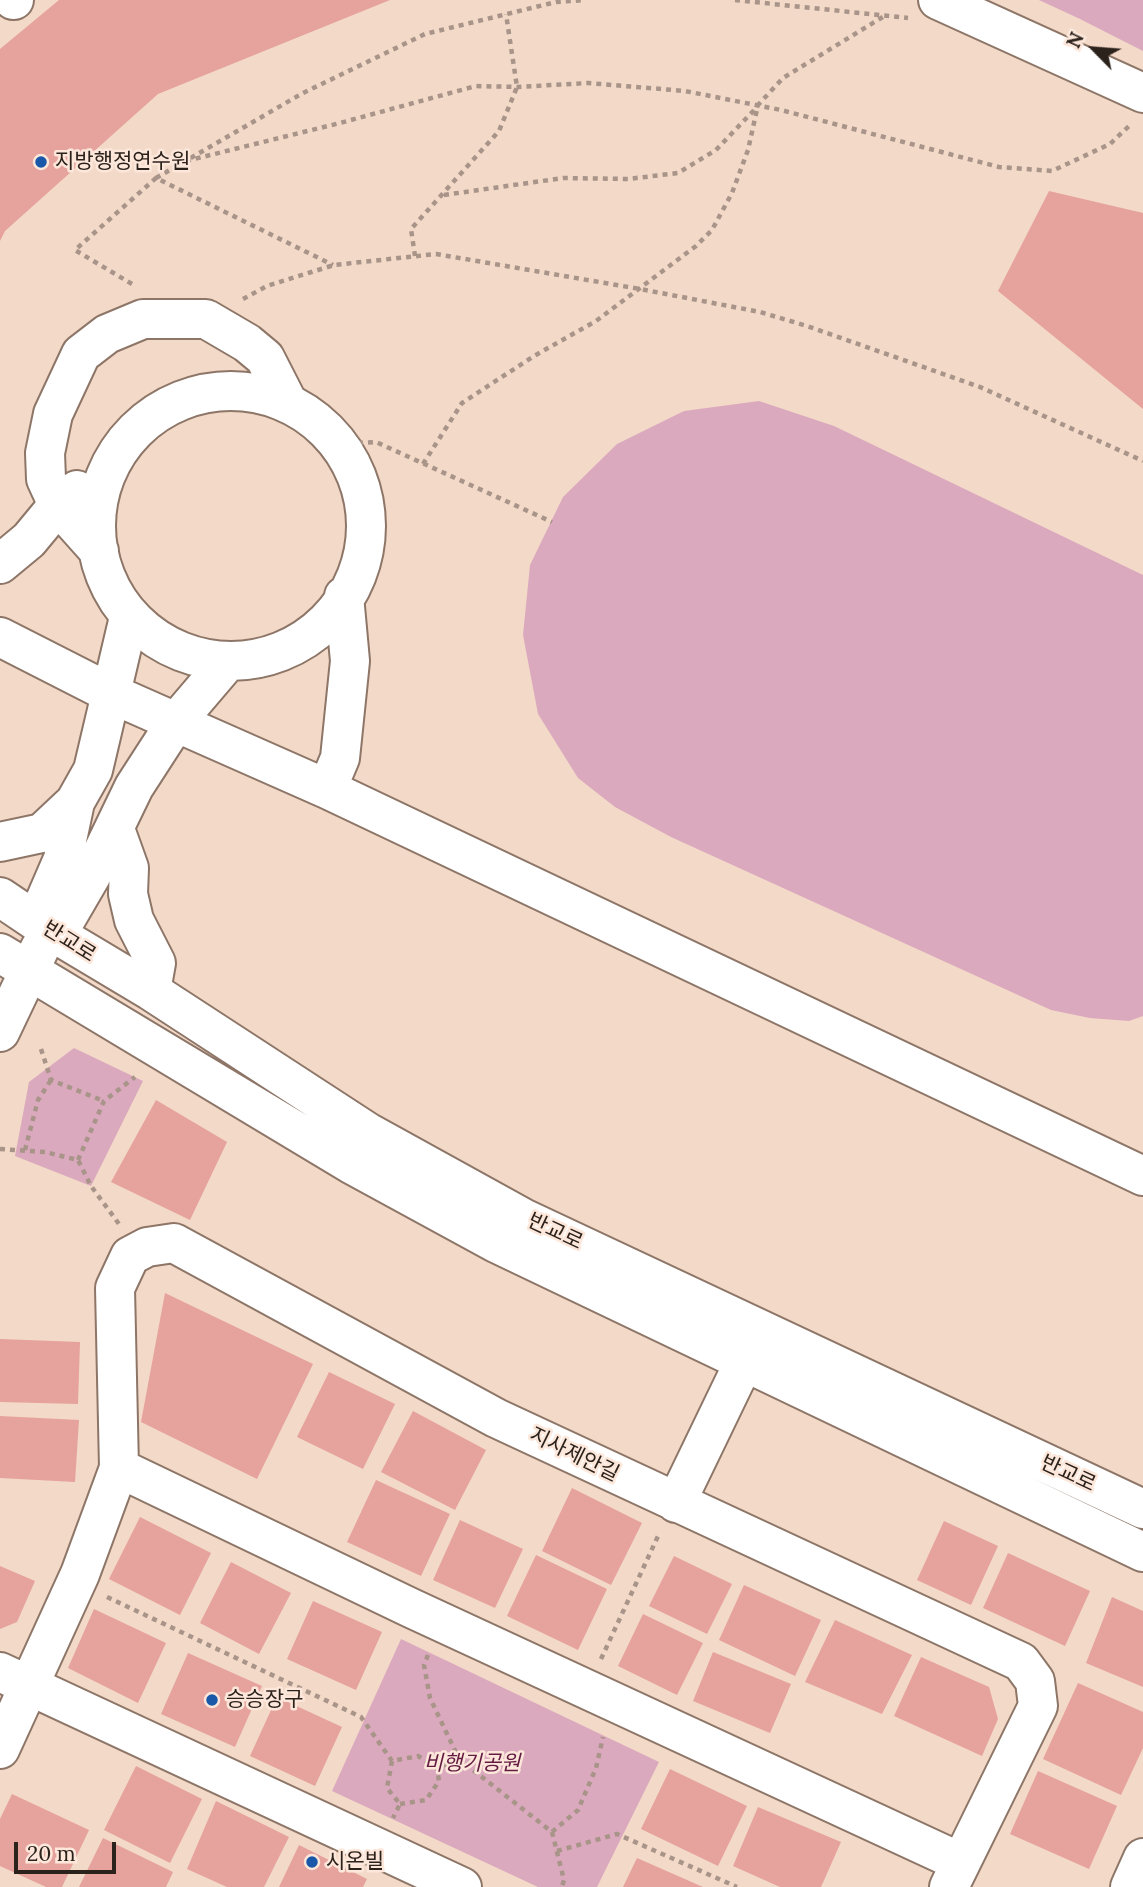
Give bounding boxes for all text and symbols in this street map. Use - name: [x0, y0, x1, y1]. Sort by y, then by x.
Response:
- north arrow: [1059, 14, 1129, 84]
- text: N: [1061, 28, 1089, 52]
- place label: 지방행정연수원: [55, 149, 190, 175]
- marker: 지방행정연수원: [33, 154, 49, 170]
- street label: 반교로: [38, 916, 100, 968]
- street label: 반교로: [523, 1208, 587, 1256]
- street label: 지사제안길: [525, 1423, 623, 1487]
- street label: 반교로: [1036, 1450, 1100, 1498]
- place label: 승승장구: [226, 1687, 303, 1713]
- marker: 승승장구: [204, 1692, 220, 1708]
- park label: 비행기공원: [424, 1751, 520, 1777]
- scale bar: [18, 1828, 119, 1872]
- text: 20 m: [27, 1840, 76, 1867]
- place label: 시온빌: [326, 1849, 384, 1875]
- marker: 시온빌: [304, 1854, 320, 1870]

